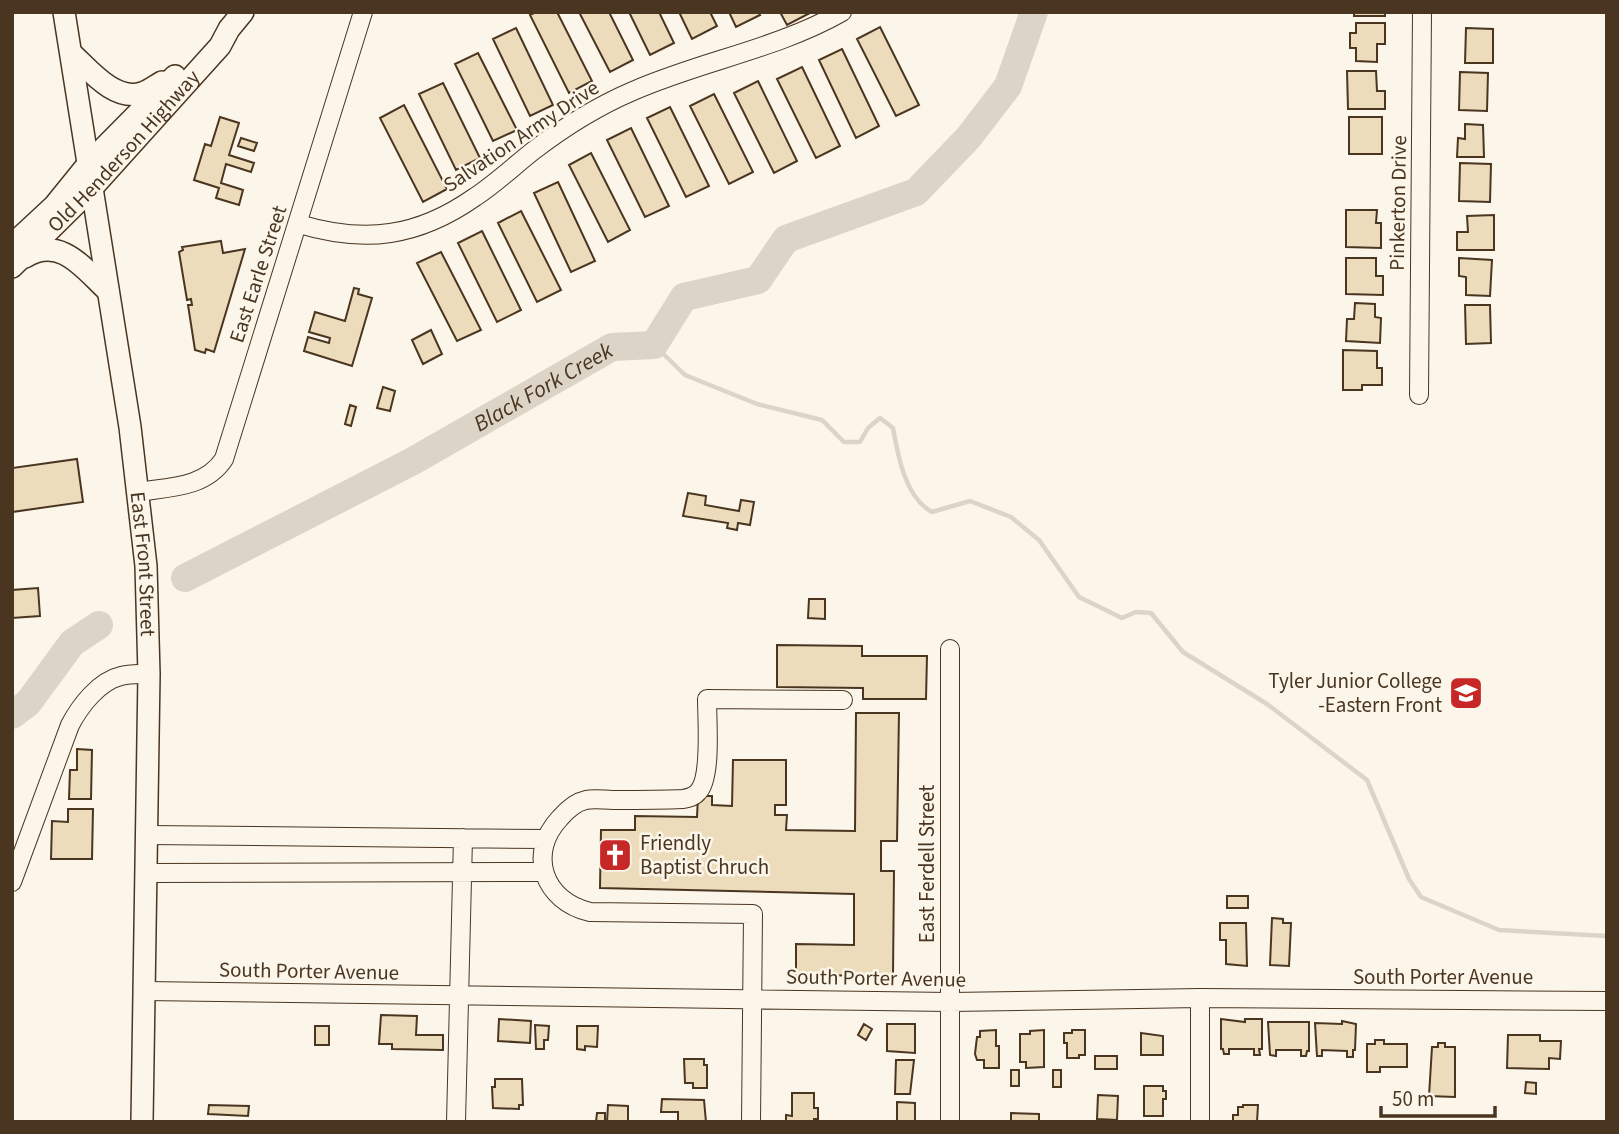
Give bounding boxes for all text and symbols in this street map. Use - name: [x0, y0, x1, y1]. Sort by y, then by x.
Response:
- street label: Old Henderson Highway: [41, 63, 207, 239]
- street label: Salvation Army Drive: [437, 73, 605, 199]
- street label: Pinkerton Drive: [1382, 135, 1414, 271]
- street label: East Earle Street: [222, 201, 294, 347]
- water label: Black Fork Creek: [467, 333, 620, 440]
- street label: East Front Street: [123, 490, 163, 637]
- place label: Tyler Junior College -Eastern Front: [1268, 666, 1442, 720]
- school or university icon: Tyler Junior College -Eastern Front: [1447, 674, 1485, 712]
- street label: East Ferdell Street: [912, 785, 942, 943]
- place label: Friendly Baptist Chruch: [640, 828, 769, 882]
- church icon: Friendly Baptist Chruch: [596, 836, 634, 874]
- street label: South Porter Avenue: [219, 954, 399, 988]
- street label: South Porter Avenue: [786, 961, 966, 995]
- street label: South Porter Avenue: [1353, 962, 1533, 992]
- scale bar: [1381, 1074, 1495, 1118]
- text: 50 m: [1392, 1084, 1434, 1114]

